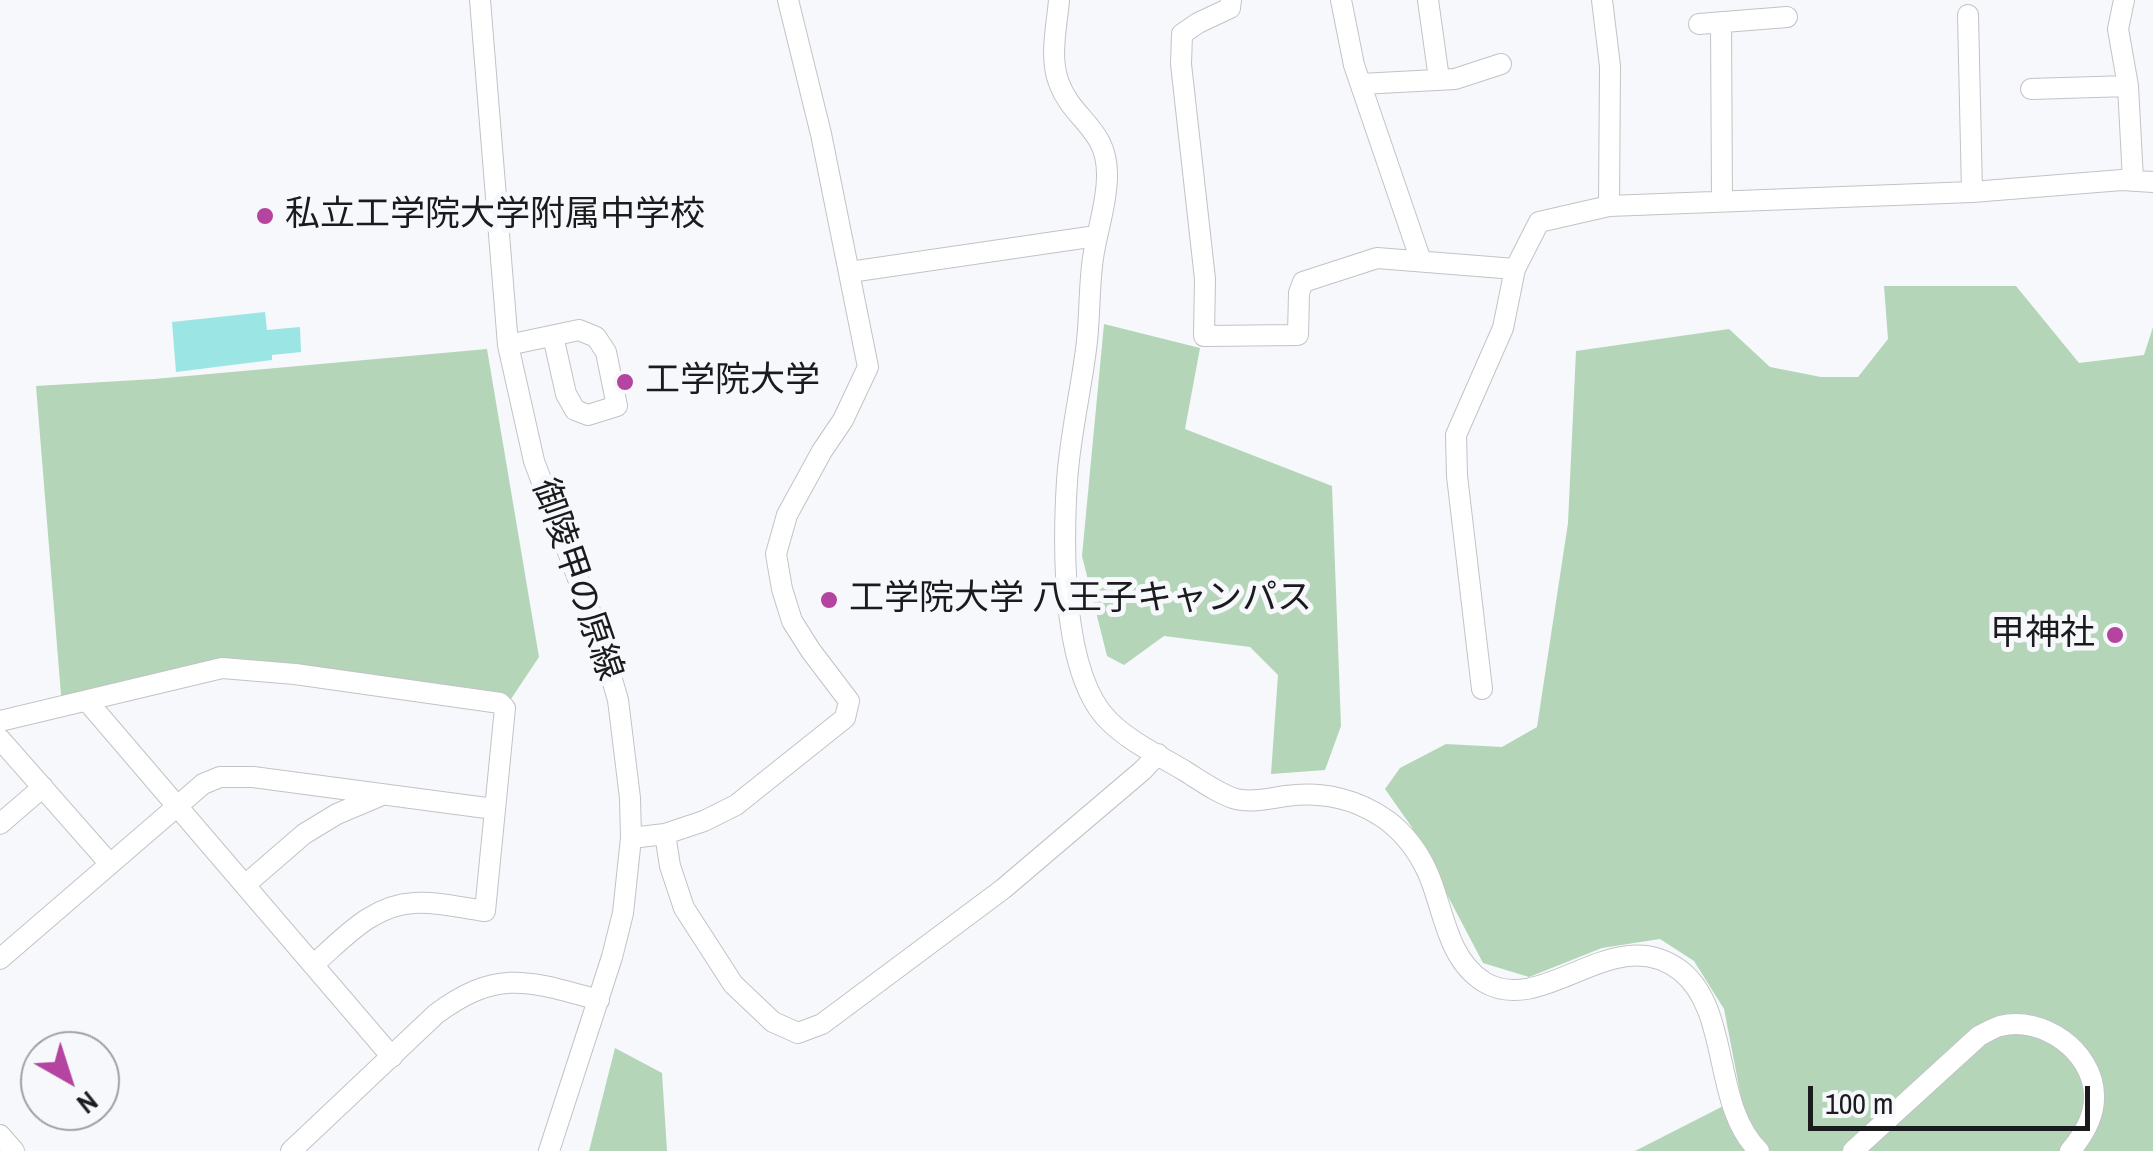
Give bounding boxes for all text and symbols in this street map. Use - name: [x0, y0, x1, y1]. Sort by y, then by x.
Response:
- place label: 私立工学院大学附属中学校: [285, 195, 705, 237]
- marker: 私立工学院大学附属中学校: [254, 205, 276, 227]
- place label: 工学院大学: [645, 361, 820, 403]
- marker: 工学院大学: [614, 371, 636, 393]
- street label: 御陵甲の原線: [522, 474, 630, 686]
- place label: 工学院大学 八王子キャンパス: [849, 579, 1312, 621]
- marker: 工学院大学 八王子キャンパス: [818, 589, 840, 611]
- place label: 甲神社: [1990, 614, 2095, 656]
- marker: 甲神社: [2104, 624, 2126, 646]
- north arrow: [20, 1031, 120, 1131]
- scale bar: [1813, 1066, 2096, 1128]
- text: N: [69, 1083, 106, 1123]
- text: 100 m: [1825, 1083, 1893, 1123]

